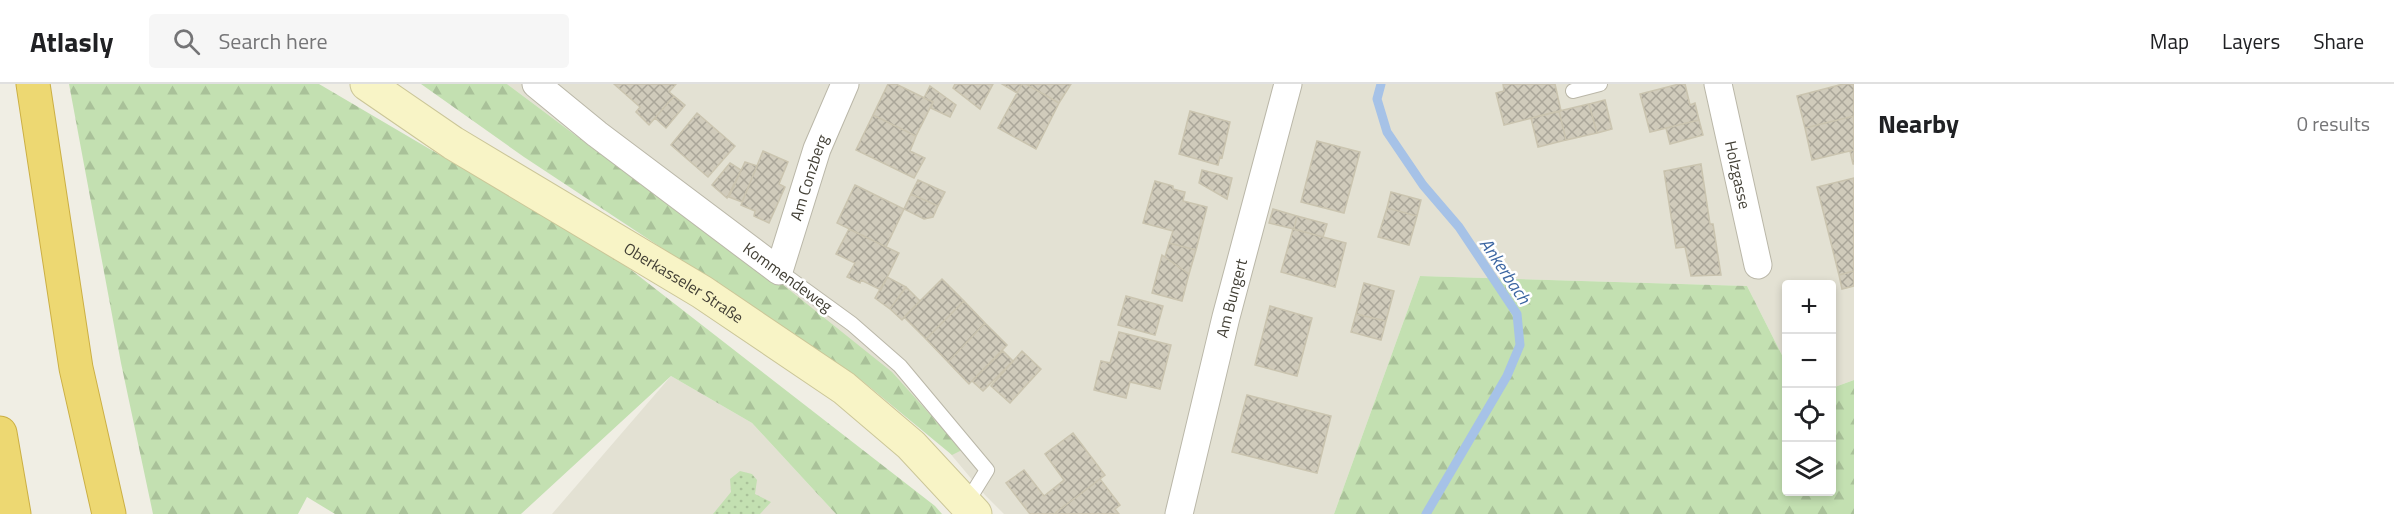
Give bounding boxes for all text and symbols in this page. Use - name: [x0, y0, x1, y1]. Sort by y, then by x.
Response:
- search box: [149, 14, 569, 68]
- text: Atlasly: [30, 20, 113, 63]
- text: Search here: [218, 24, 328, 58]
- icon: search: [170, 25, 203, 58]
- text: Map: [2150, 25, 2189, 57]
- text: Layers: [2222, 25, 2280, 57]
- text: Share: [2313, 25, 2364, 57]
- text: Nearby: [1878, 104, 1959, 143]
- text: 0 results: [2297, 108, 2370, 139]
- street label: Am Conzberg: [783, 130, 834, 223]
- street label: Holzgasse: [1719, 138, 1757, 211]
- water label: Ankerbach: [1473, 232, 1538, 310]
- street label: Oberkasseler Straße: [619, 236, 749, 329]
- street label: Kommendeweg: [738, 236, 838, 318]
- street label: Am Bungert: [1209, 256, 1253, 340]
- map controls: [1782, 280, 1836, 496]
- button: +: [1782, 280, 1836, 334]
- button: −: [1782, 334, 1836, 388]
- button: locate: [1782, 388, 1836, 442]
- button: layers: [1782, 442, 1836, 496]

